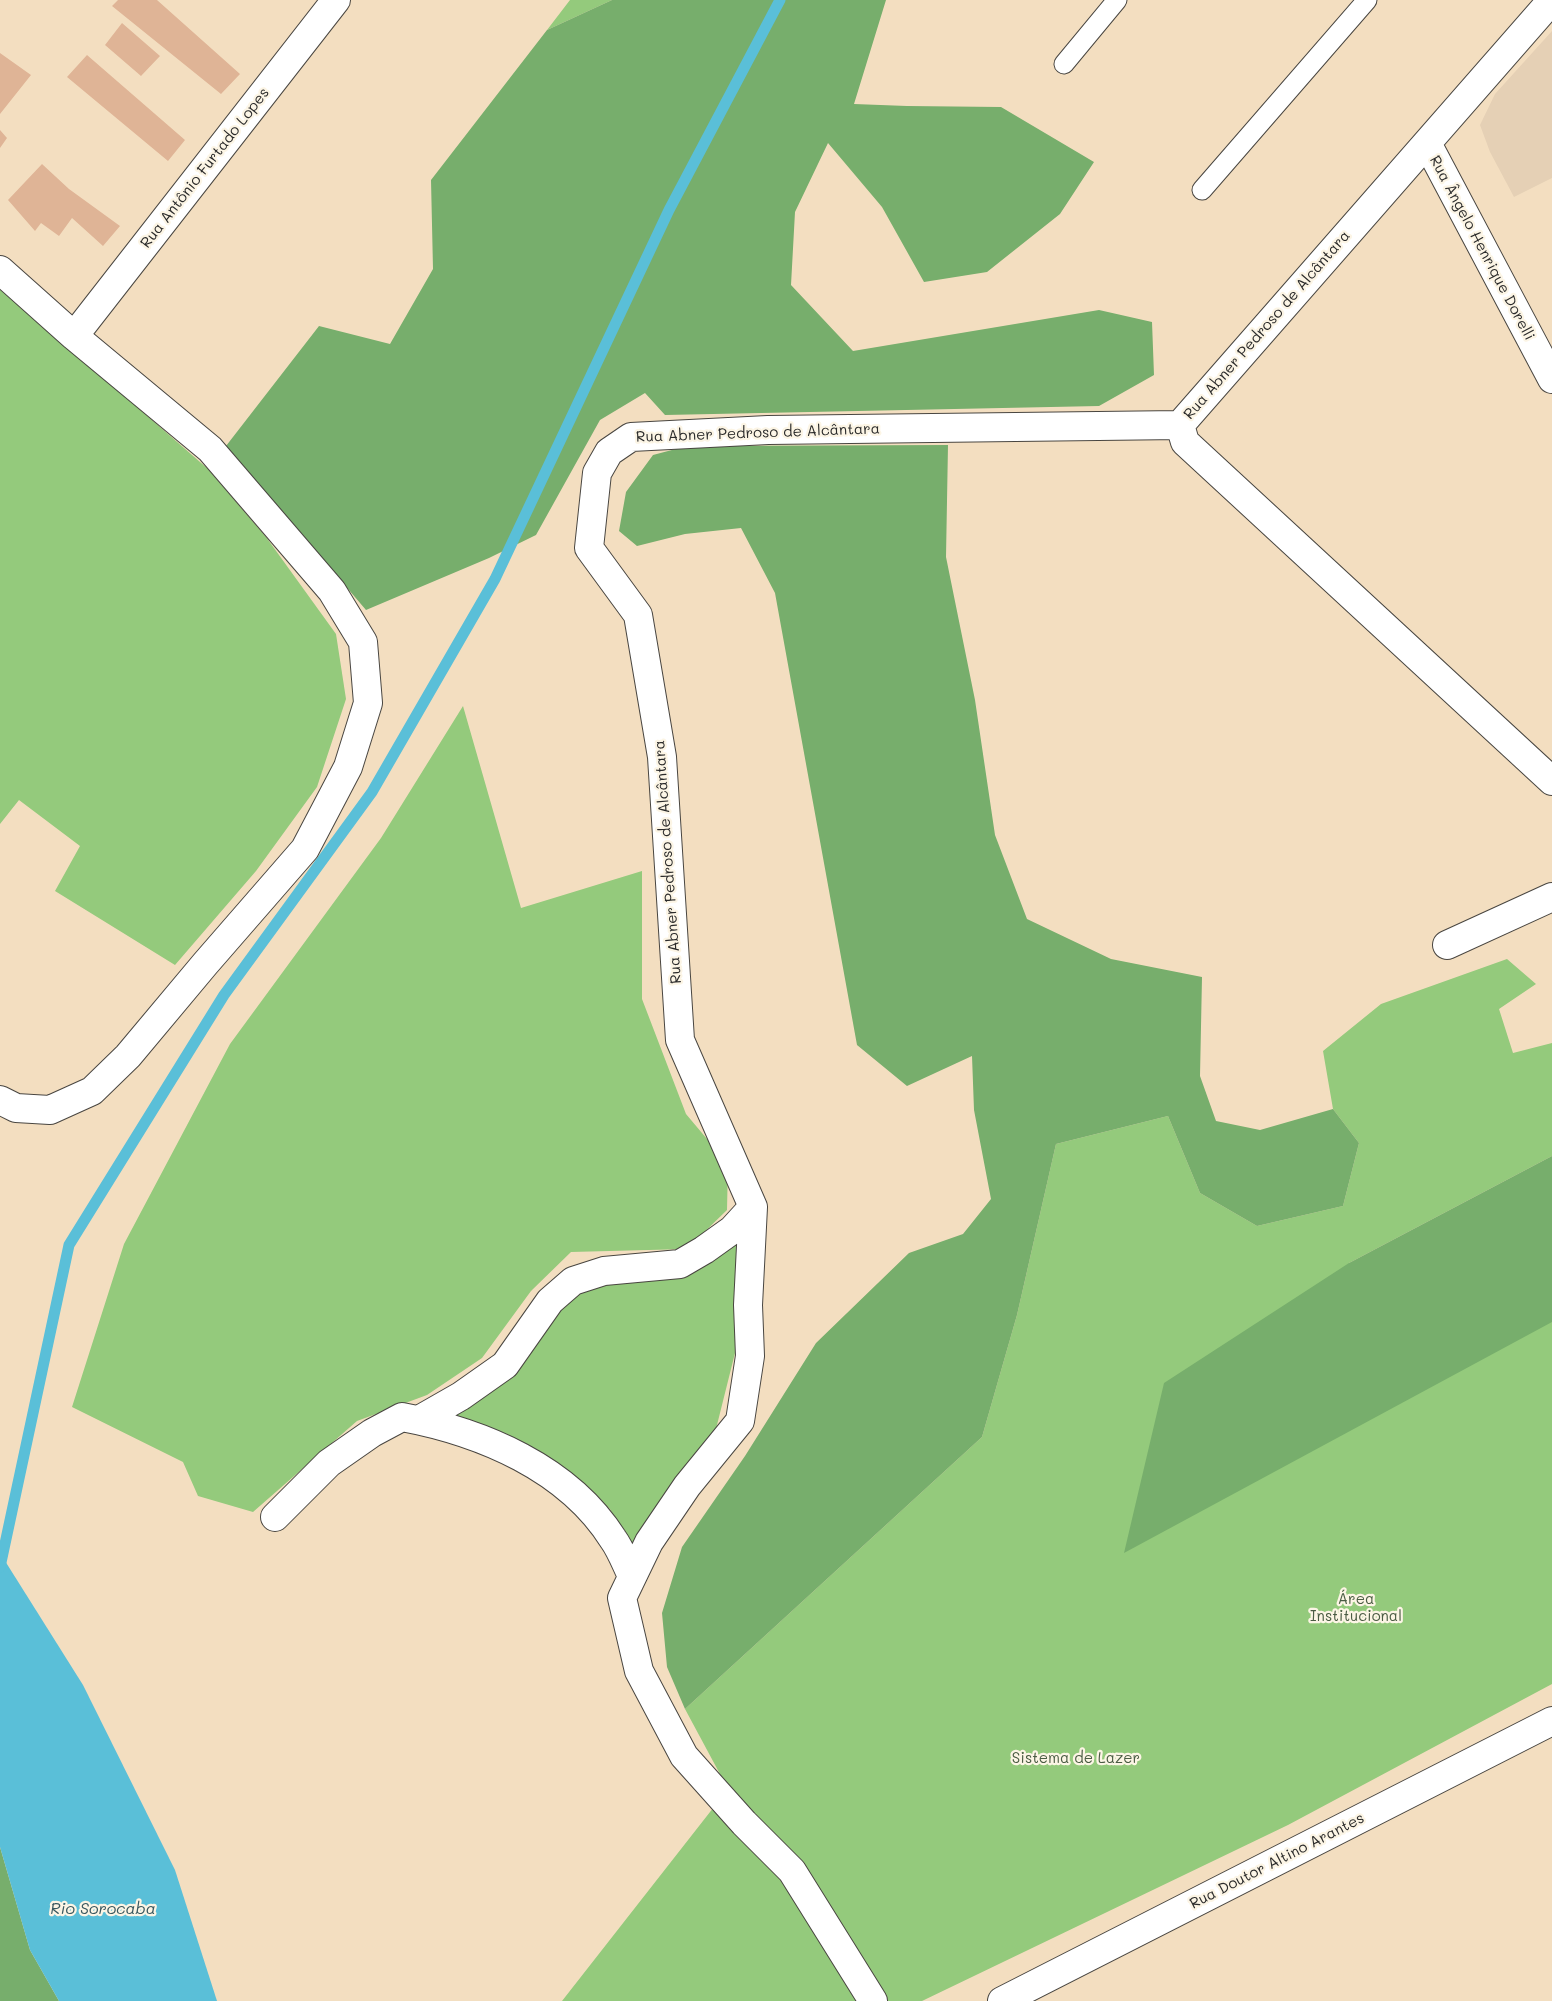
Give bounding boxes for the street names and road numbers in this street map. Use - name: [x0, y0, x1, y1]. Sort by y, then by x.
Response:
- street label: Rua Antônio Furtado Lopes: [137, 84, 273, 252]
- street label: Rua Ângelo Henrique Dorelli: [1426, 153, 1538, 343]
- street label: Rua Abner Pedroso de Alcântara: [1180, 227, 1354, 423]
- street label: Rua Abner Pedroso de Alcântara: [636, 420, 880, 446]
- street label: Rua Abner Pedroso de Alcântara: [651, 740, 685, 984]
- street label: Rua Doutor Altino Arantes: [1187, 1809, 1367, 1913]

